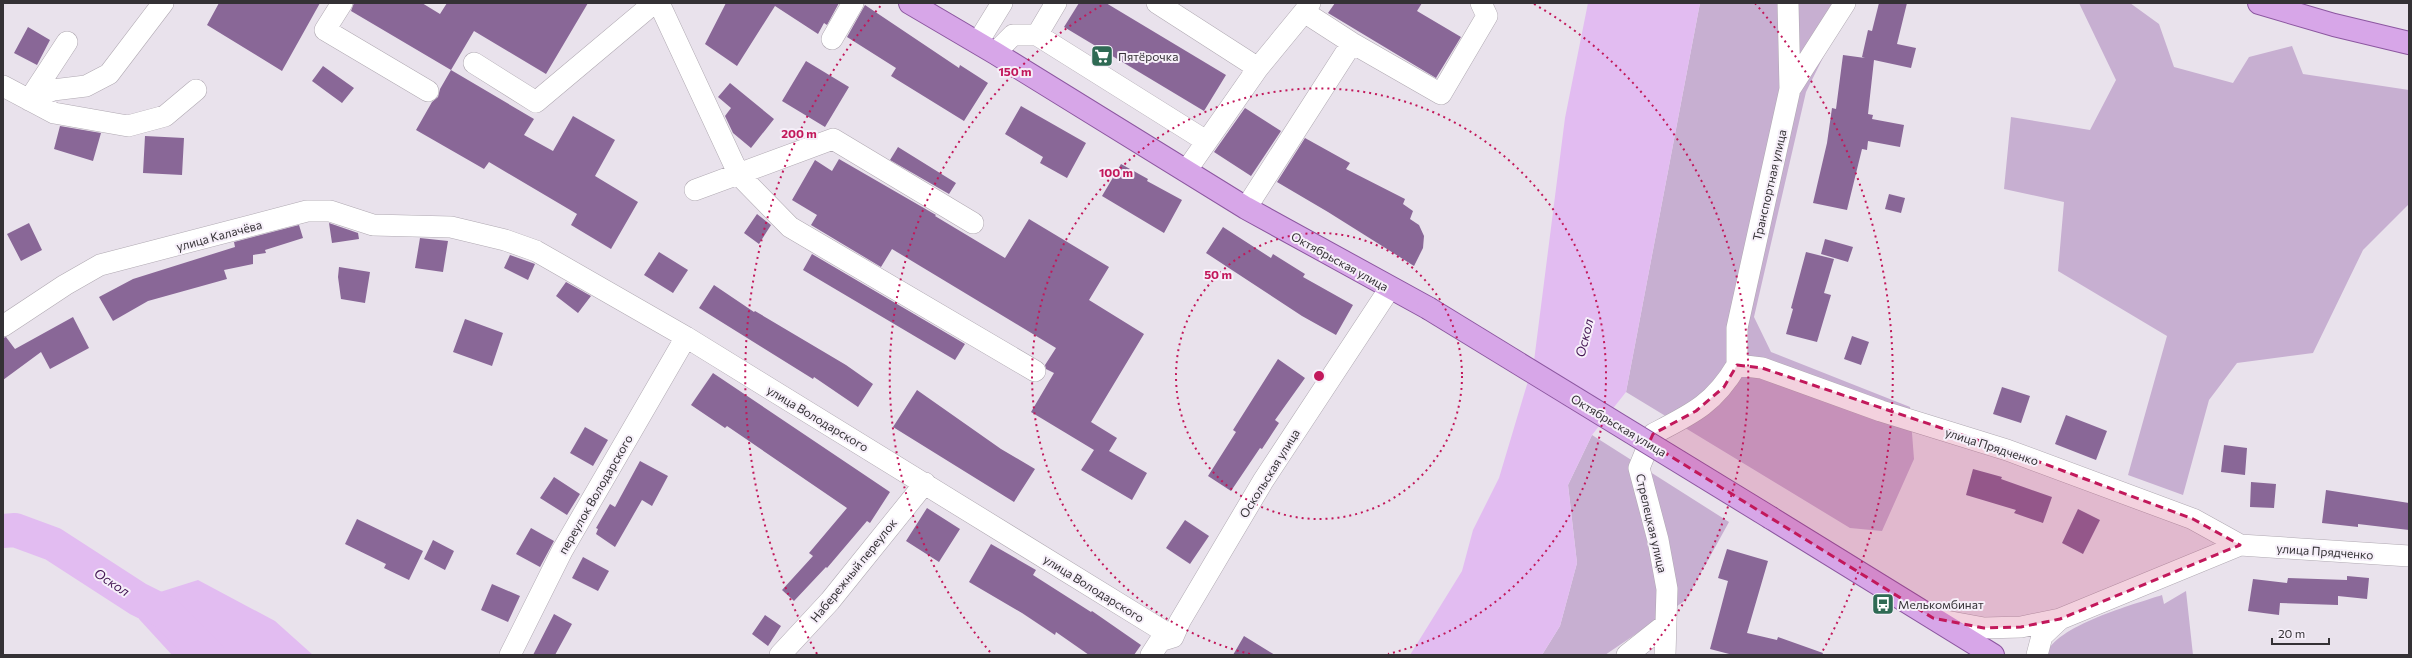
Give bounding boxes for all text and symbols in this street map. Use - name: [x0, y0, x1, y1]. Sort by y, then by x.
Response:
- supermarket icon: Пятёрочка: [1089, 43, 1115, 69]
- place label: Пятёрочка: [1118, 49, 1178, 63]
- text: 150 m: [998, 64, 1032, 78]
- text: 200 m: [781, 126, 817, 140]
- street label: Транспортная улица: [1749, 128, 1789, 242]
- text: 100 m: [1099, 165, 1133, 179]
- street label: улица Калачёва: [175, 217, 263, 253]
- street label: Октябрьская улица: [1289, 229, 1391, 293]
- text: 50 m: [1204, 267, 1232, 281]
- water label: Оскол: [1572, 317, 1597, 359]
- centre of rings: [1312, 369, 1326, 383]
- street label: улица Володарского: [765, 382, 871, 454]
- street label: Октябрьская улица: [1569, 391, 1669, 459]
- street label: улица Прядченко: [1944, 424, 2040, 468]
- street label: Оскольская улица: [1236, 426, 1302, 520]
- street label: переулок Володарского: [555, 432, 635, 556]
- street label: Стрелецкая улица: [1634, 472, 1670, 574]
- street label: Набережный переулок: [807, 515, 899, 625]
- street label: улица Прядченко: [2276, 541, 2374, 561]
- street label: улица Володарского: [1041, 551, 1147, 625]
- water label: Оскол: [91, 565, 133, 600]
- bus stop icon: Мелькомбинат: [1870, 591, 1896, 617]
- place label: Мелькомбинат: [1898, 597, 1984, 611]
- scale bar: [2272, 620, 2329, 646]
- text: 20 m: [2278, 626, 2305, 640]

